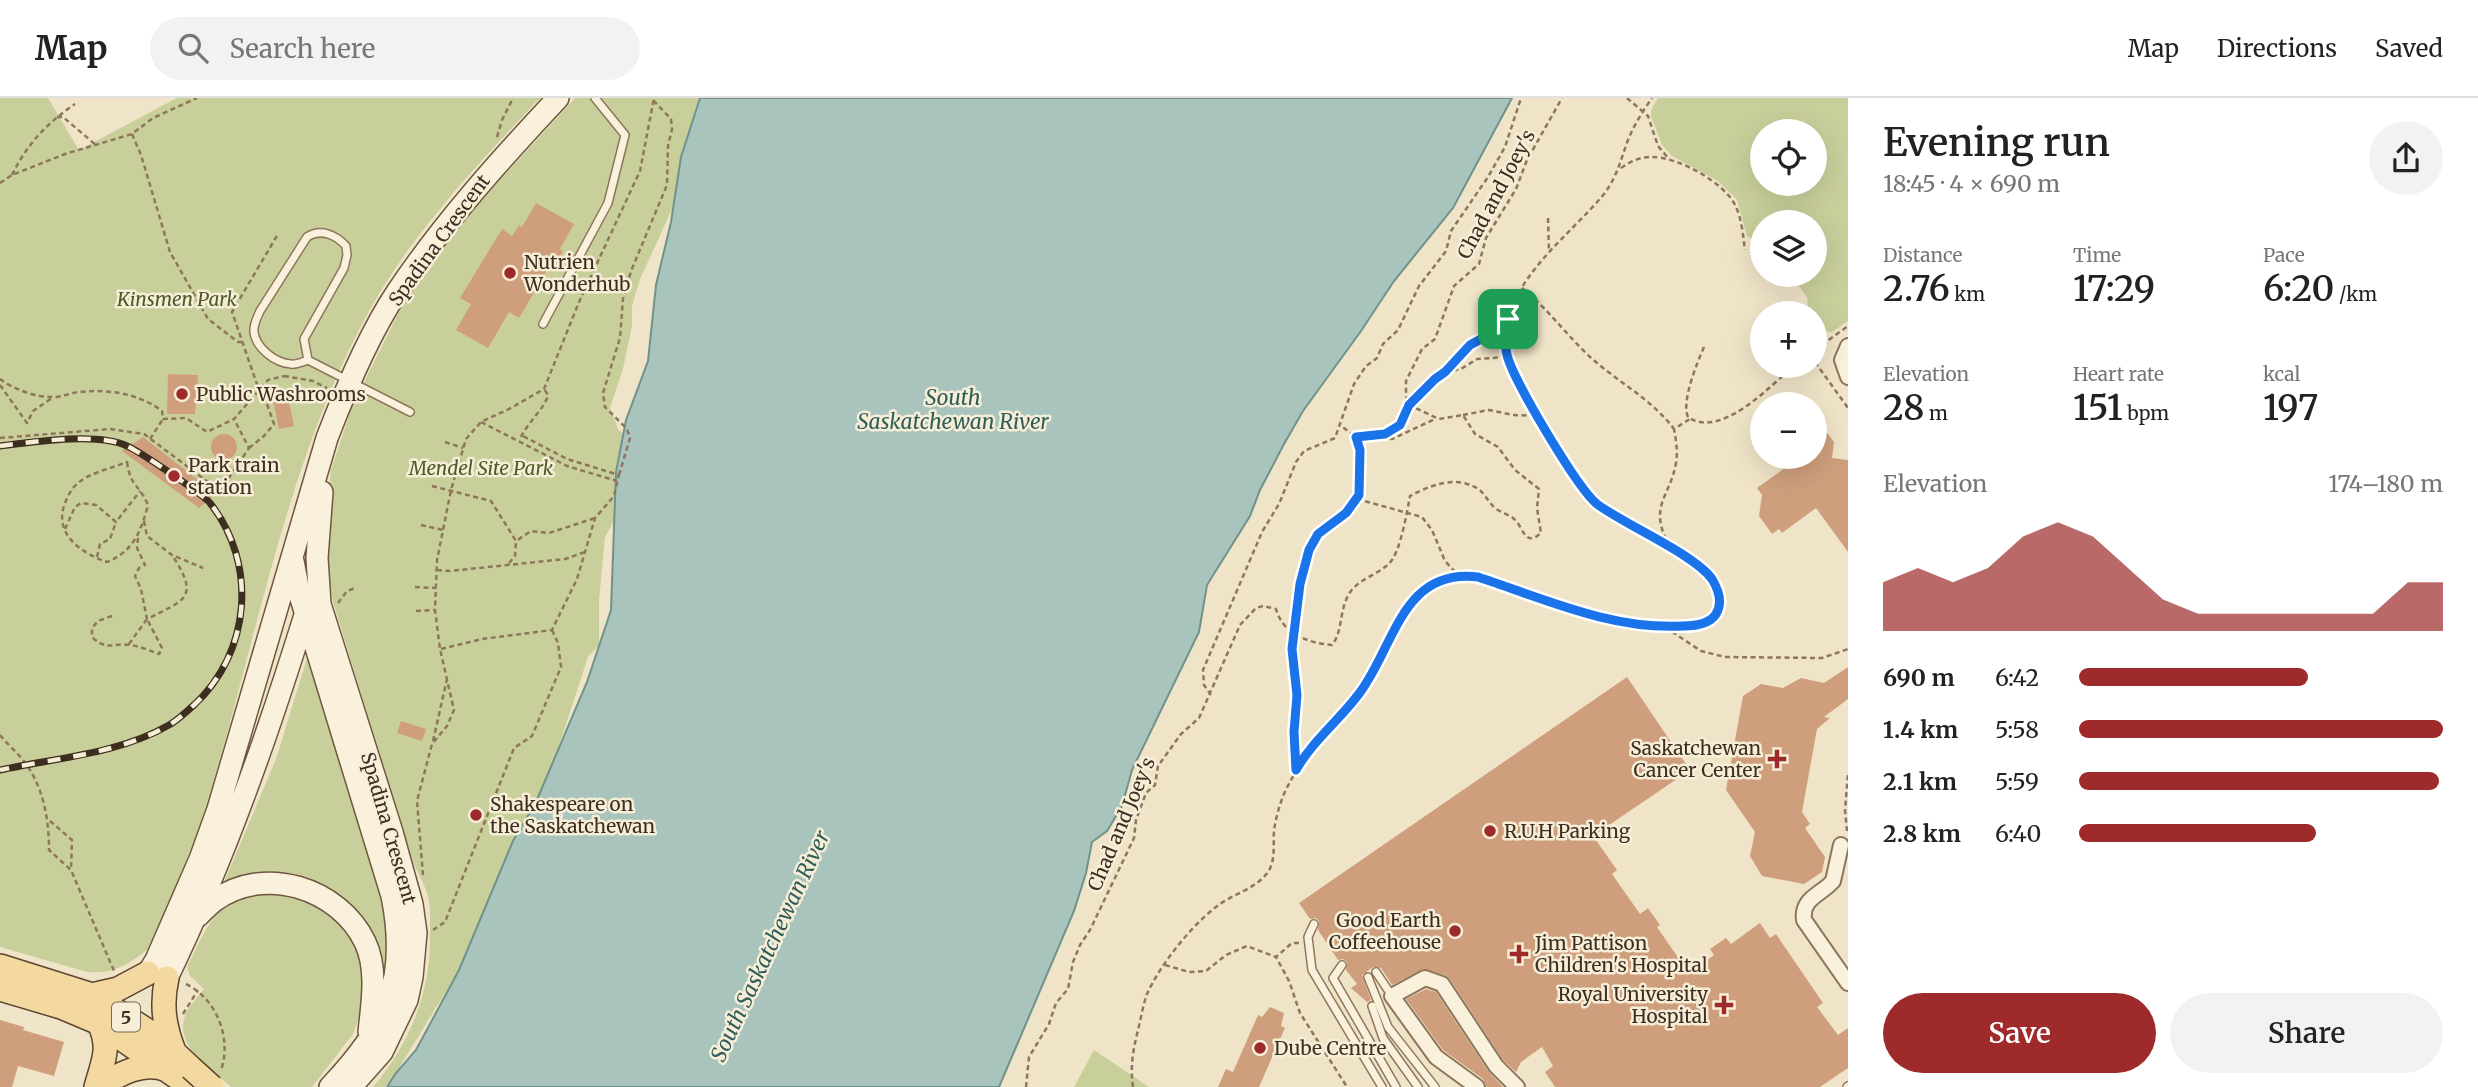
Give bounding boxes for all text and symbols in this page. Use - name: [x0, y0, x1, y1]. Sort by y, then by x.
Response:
- search box: [150, 17, 640, 80]
- text: Map: [35, 28, 108, 69]
- icon: search: [174, 29, 212, 67]
- text: Search here: [230, 32, 375, 65]
- text: Map: [2128, 33, 2179, 64]
- text: Directions: [2217, 33, 2337, 64]
- text: Saved: [2375, 33, 2443, 64]
- map controls: [1750, 119, 1827, 469]
- button: locate: [1750, 119, 1827, 196]
- text: Evening run: [1883, 119, 2110, 166]
- button: share: [2369, 121, 2443, 195]
- street label: Chad and Joey's: [1452, 125, 1540, 263]
- street label: Spadina Crescent: [383, 169, 495, 311]
- text: 18:45 · 4 × 690 m: [1883, 169, 2060, 198]
- button: layers: [1750, 210, 1827, 287]
- text: Distance: [1883, 243, 1962, 267]
- text: Time: [2073, 243, 2121, 267]
- text: Pace: [2263, 243, 2305, 267]
- place label: Nutrien Wonderhub: [523, 250, 630, 296]
- marker: Nutrien Wonderhub: [502, 265, 518, 281]
- text: 2.76: [1883, 267, 1950, 311]
- text: 17:29: [2073, 267, 2155, 311]
- text: 6:20: [2263, 267, 2334, 311]
- text: km: [1950, 282, 1985, 306]
- text: /km: [2334, 282, 2377, 306]
- park label: Kinsmen Park: [116, 287, 238, 311]
- pin: [1478, 289, 1538, 349]
- icon: arrive: [1489, 300, 1527, 338]
- button: +: [1750, 301, 1827, 378]
- text: Elevation: [1883, 362, 1969, 386]
- text: Heart rate: [2073, 362, 2164, 386]
- text: kcal: [2263, 362, 2300, 386]
- place label: Public Washrooms: [196, 382, 366, 406]
- water label: South Saskatchewan River: [857, 384, 1049, 435]
- marker: Public Washrooms: [174, 386, 190, 402]
- text: 28: [1883, 386, 1925, 430]
- text: 151: [2073, 386, 2123, 430]
- text: 197: [2263, 386, 2318, 430]
- button: −: [1750, 392, 1827, 469]
- text: m: [1925, 401, 1948, 425]
- text: bpm: [2123, 401, 2169, 425]
- place label: Park train station: [188, 453, 280, 499]
- park label: Mendel Site Park: [408, 456, 554, 480]
- marker: Park train station: [166, 468, 182, 484]
- text: Elevation: [1883, 469, 1987, 498]
- text: 174–180 m: [2328, 469, 2443, 498]
- text: 690 m: [1883, 663, 1955, 692]
- text: 6:42: [1995, 663, 2039, 692]
- text: 1.4 km: [1883, 715, 1958, 744]
- text: 5:58: [1995, 715, 2039, 744]
- place label: Saskatchewan Cancer Center: [1630, 736, 1761, 782]
- street label: Spadina Crescent: [356, 749, 422, 907]
- marker: Saskatchewan Cancer Center: [1767, 749, 1787, 769]
- street label: Chad and Joey's: [1082, 753, 1160, 895]
- text: 2.1 km: [1883, 767, 1957, 796]
- text: 5:59: [1995, 767, 2039, 796]
- place label: Shakespeare on the Saskatchewan: [490, 792, 655, 838]
- marker: Shakespeare on the Saskatchewan: [468, 807, 484, 823]
- place label: R.U.H Parking: [1504, 819, 1631, 843]
- text: 2.8 km: [1883, 819, 1961, 848]
- text: 6:40: [1995, 819, 2041, 848]
- marker: R.U.H Parking: [1482, 823, 1498, 839]
- water label: South Saskatchewan River: [705, 826, 836, 1066]
- place label: Good Earth Coffeehouse: [1329, 908, 1441, 954]
- marker: Good Earth Coffeehouse: [1447, 923, 1463, 939]
- place label: Jim Pattison Children's Hospital: [1534, 931, 1708, 977]
- marker: Jim Pattison Children's Hospital: [1509, 944, 1529, 964]
- place label: Royal University Hospital: [1558, 982, 1708, 1028]
- button: Save: [1883, 993, 2156, 1073]
- button: Share: [2170, 993, 2443, 1073]
- marker: Royal University Hospital: [1714, 995, 1734, 1015]
- road number: 5: [112, 1002, 140, 1032]
- place label: Dube Centre: [1274, 1036, 1386, 1060]
- marker: Dube Centre: [1252, 1040, 1268, 1056]

